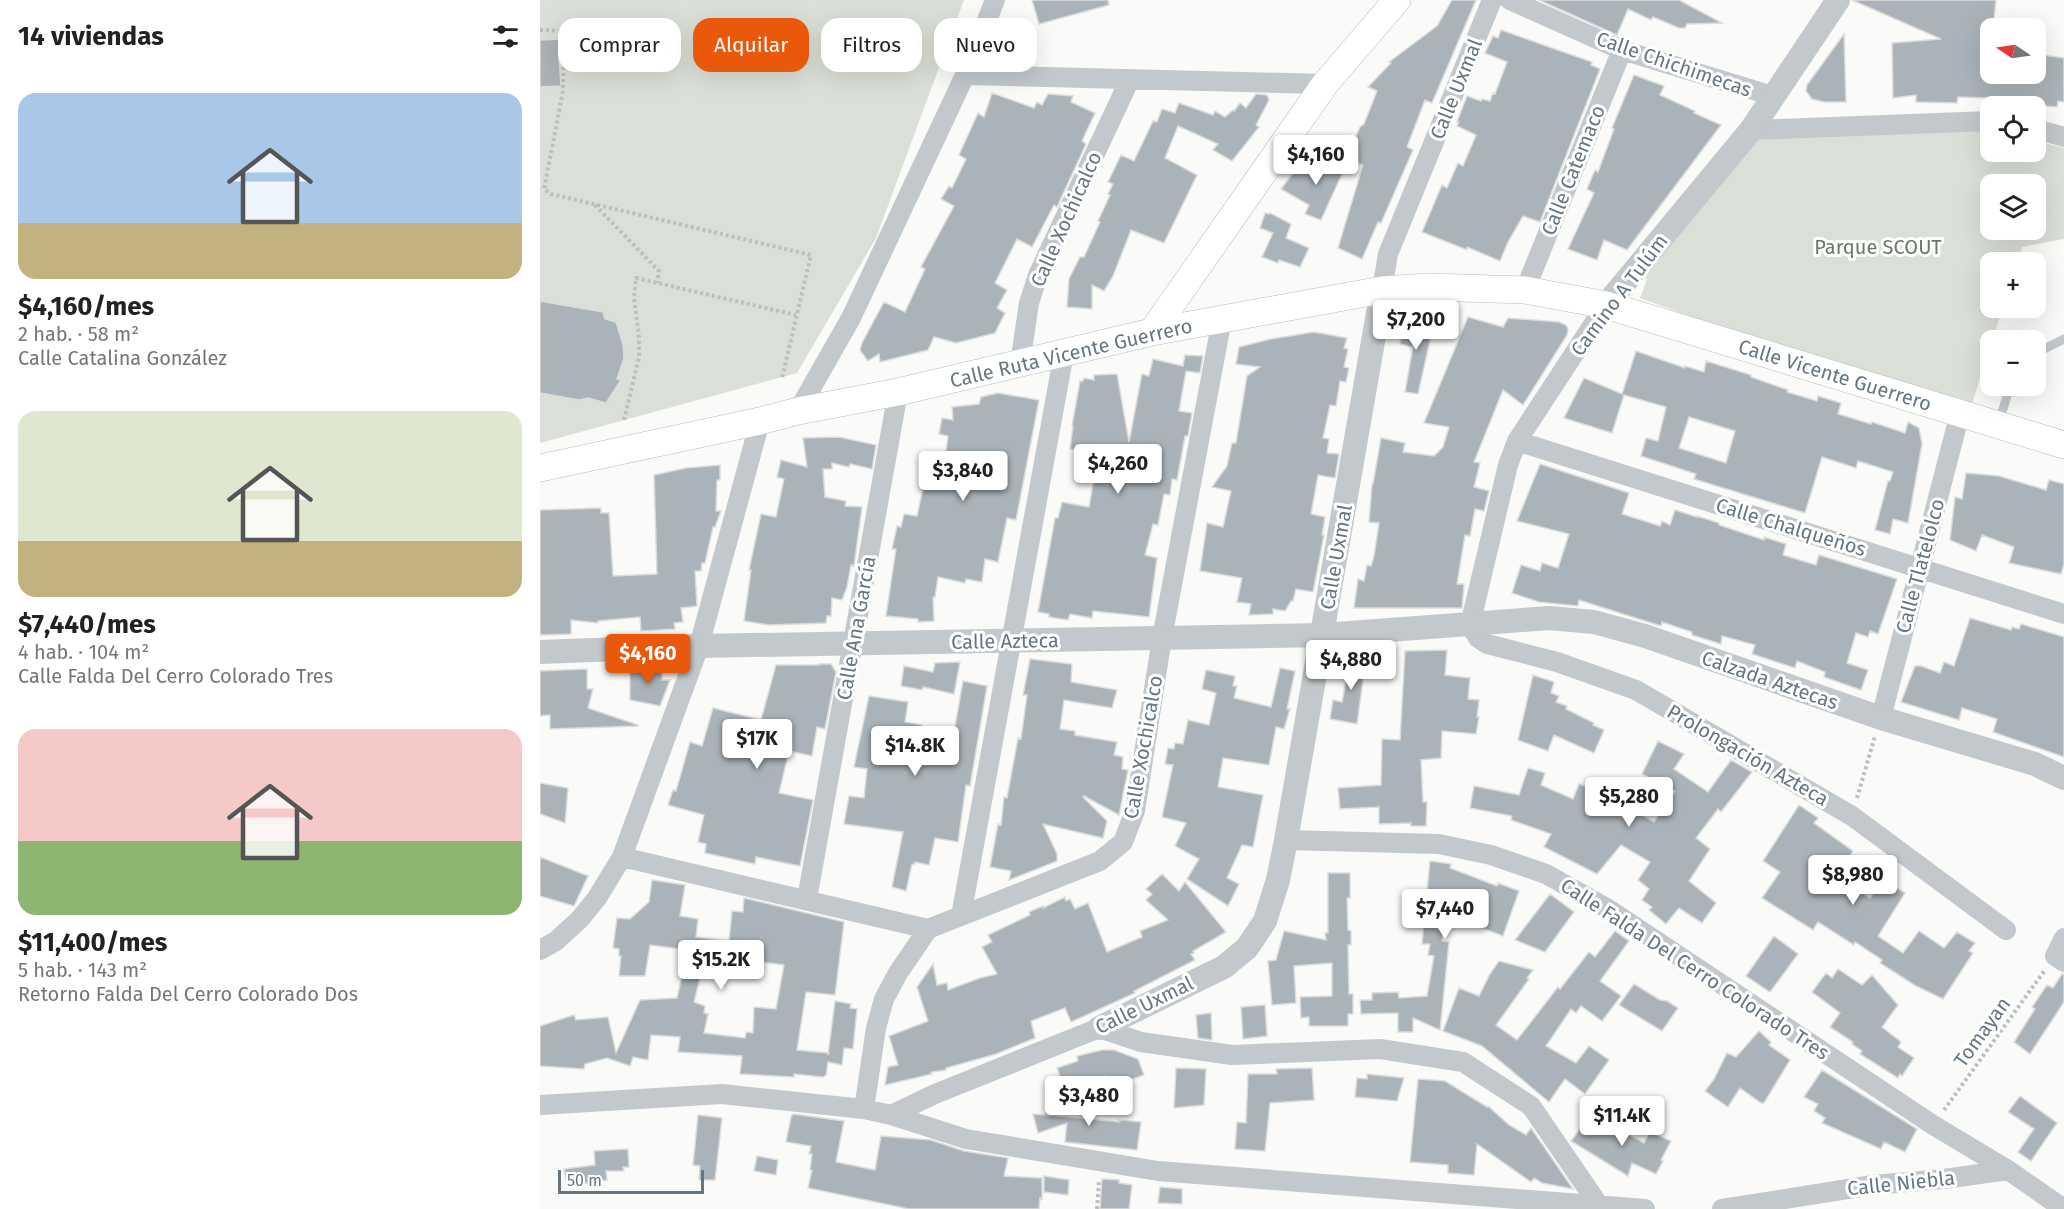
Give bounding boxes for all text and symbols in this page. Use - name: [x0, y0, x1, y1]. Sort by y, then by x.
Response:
- chip: Comprar: [558, 18, 681, 72]
- chip: Alquilar: [693, 18, 809, 72]
- chip: Filtros: [821, 18, 922, 72]
- chip: Nuevo: [934, 18, 1037, 72]
- north arrow: [1980, 18, 2046, 84]
- map controls: [1980, 18, 2046, 396]
- icon: filters: [489, 20, 522, 53]
- text: 14 viviendas: [18, 21, 164, 52]
- street label: Calle Chichimecas: [1593, 26, 1755, 102]
- street label: Calle Uxmal: [1425, 35, 1487, 143]
- button: locate: [1980, 96, 2046, 162]
- street label: Calle Catemaco: [1536, 102, 1610, 238]
- icon: home: [216, 132, 324, 240]
- pin: $4,160: [1267, 135, 1365, 186]
- text: $4,160: [1287, 142, 1345, 166]
- street label: Calle Xochicalco: [1025, 148, 1107, 290]
- button: layers: [1980, 174, 2046, 240]
- street label: Camino A Tulúm: [1565, 229, 1673, 361]
- park label: Parque SCOUT: [1814, 235, 1942, 259]
- button: +: [1980, 252, 2046, 318]
- text: $4,160/mes: [18, 291, 154, 322]
- pin: $7,200: [1367, 300, 1465, 351]
- text: $7,200: [1387, 307, 1445, 331]
- street label: Calle Ruta Vicente Guerrero: [948, 313, 1194, 393]
- text: 2 hab. · 58 m²: [18, 322, 139, 346]
- button: −: [1980, 330, 2046, 396]
- street label: Calle Vicente Guerrero: [1735, 334, 1935, 416]
- text: Calle Catalina González: [18, 346, 227, 370]
- pin: $4,260: [1069, 444, 1167, 495]
- icon: home: [216, 450, 324, 558]
- pin: $3,840: [914, 451, 1012, 502]
- text: $4,260: [1088, 451, 1148, 475]
- text: $3,840: [933, 458, 993, 482]
- street label: Calle Chalqueños: [1713, 493, 1869, 561]
- street label: Calle Tlatelolco: [1891, 496, 1949, 636]
- street label: Calle Uxmal: [1315, 503, 1357, 611]
- street label: Calle Ana García: [832, 554, 880, 702]
- text: $7,440/mes: [18, 609, 156, 640]
- street label: Calle Azteca: [951, 628, 1059, 654]
- pin: $4,160: [599, 634, 697, 685]
- text: 4 hab. · 104 m²: [18, 640, 149, 664]
- pin: $4,880: [1302, 640, 1400, 691]
- text: $4,160: [619, 641, 677, 665]
- street label: Calzada Aztecas: [1699, 645, 1841, 715]
- text: $4,880: [1320, 647, 1382, 671]
- text: Calle Falda Del Cerro Colorado Tres: [18, 664, 333, 688]
- street label: Calle Xochicalco: [1119, 673, 1167, 821]
- street label: Prolongación Azteca: [1663, 699, 1833, 811]
- pin: $17K: [721, 719, 793, 770]
- text: $17K: [736, 726, 778, 750]
- pin: $14.8K: [866, 726, 964, 777]
- text: $14.8K: [885, 733, 945, 757]
- icon: home: [216, 768, 324, 876]
- pin: $5,280: [1580, 777, 1678, 828]
- text: $5,280: [1599, 784, 1659, 808]
- pin: $8,980: [1804, 855, 1902, 906]
- text: $8,980: [1822, 862, 1884, 886]
- street label: Calle Falda Del Cerro Colorado Tres: [1556, 873, 1834, 1065]
- pin: $7,440: [1396, 889, 1494, 940]
- text: $7,440: [1416, 896, 1474, 920]
- text: $11,400/mes: [18, 927, 167, 958]
- pin: $15.2K: [672, 940, 770, 991]
- text: $15.2K: [692, 947, 750, 971]
- text: 5 hab. · 143 m²: [18, 958, 147, 982]
- street label: Calle Uxmal: [1091, 971, 1197, 1039]
- text: Retorno Falda Del Cerro Colorado Dos: [18, 982, 358, 1006]
- street label: Tomayan: [1949, 992, 2015, 1072]
- pin: $3,480: [1040, 1076, 1138, 1127]
- text: $3,480: [1059, 1083, 1119, 1107]
- pin: $11.4K: [1573, 1096, 1671, 1147]
- text: $11.4K: [1594, 1103, 1650, 1127]
- street label: Calle Niebla: [1846, 1165, 1956, 1201]
- scale bar: [558, 1167, 704, 1194]
- text: 50 m: [567, 1171, 602, 1190]

